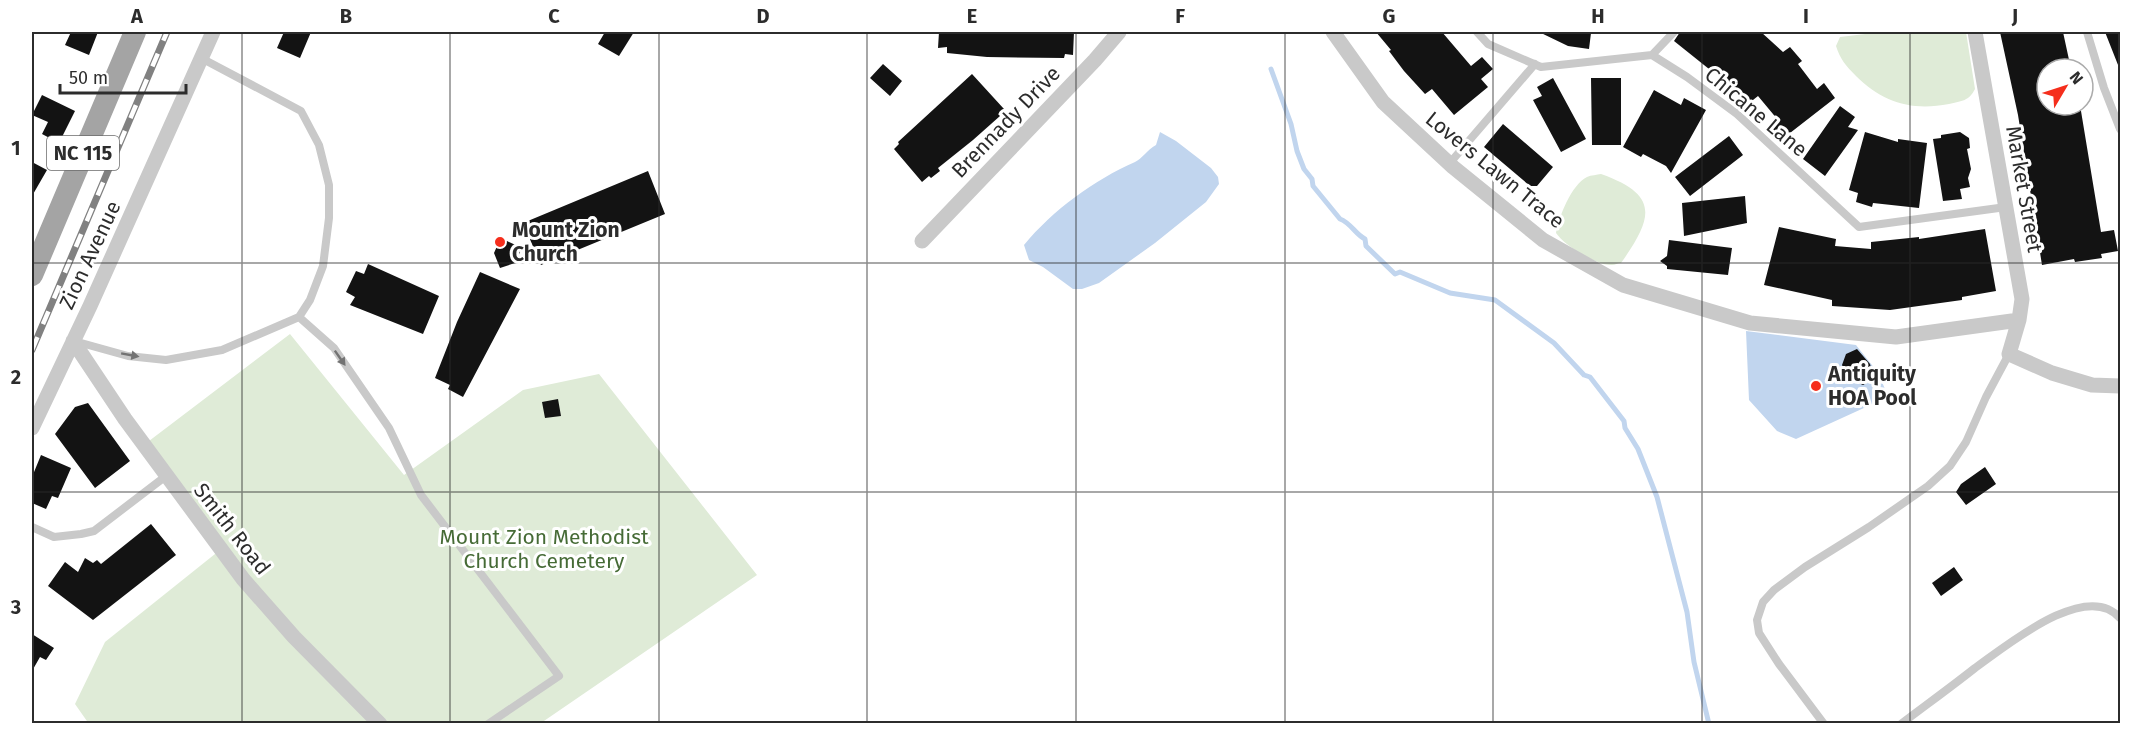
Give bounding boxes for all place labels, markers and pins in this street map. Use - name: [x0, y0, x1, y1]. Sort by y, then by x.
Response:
- place label: Mount Zion Church: [512, 217, 620, 267]
- marker: Mount Zion Church: [493, 235, 507, 249]
- place label: Antiquity HOA Pool: [1827, 361, 1917, 411]
- marker: Antiquity HOA Pool: [1809, 379, 1823, 393]

